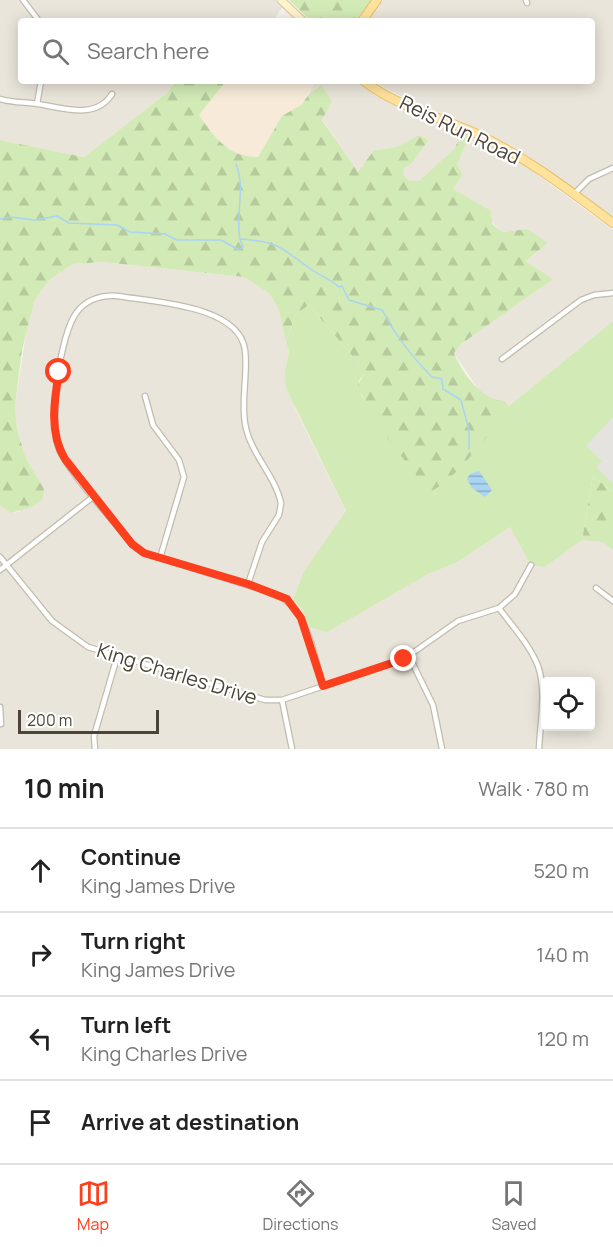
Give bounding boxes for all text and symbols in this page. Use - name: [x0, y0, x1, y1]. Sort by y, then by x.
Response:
- search box: [18, 18, 595, 84]
- icon: search: [39, 35, 72, 68]
- text: Search here: [87, 36, 209, 66]
- street label: Reis Run Road: [395, 89, 525, 170]
- route start: [45, 358, 71, 384]
- street label: King Charles Drive: [94, 636, 261, 711]
- route end: [390, 645, 416, 671]
- map controls: [541, 677, 595, 731]
- button: locate: [541, 677, 595, 731]
- scale bar: [18, 707, 159, 734]
- text: 200 m: [27, 709, 72, 731]
- text: 10 min: [24, 770, 105, 806]
- text: Walk · 780 m: [478, 775, 589, 802]
- text: Continue: [81, 842, 181, 872]
- icon: ahead: [24, 854, 57, 887]
- text: 520 m: [533, 857, 589, 884]
- text: King James Drive: [81, 872, 235, 899]
- text: Turn right: [81, 926, 186, 956]
- icon: right: [24, 938, 57, 971]
- text: 140 m: [536, 941, 589, 968]
- text: King James Drive: [81, 956, 235, 983]
- text: Turn left: [81, 1010, 171, 1040]
- icon: left: [24, 1022, 57, 1055]
- text: 120 m: [537, 1025, 589, 1052]
- text: King Charles Drive: [81, 1040, 247, 1067]
- icon: arrive: [24, 1106, 57, 1139]
- text: Arrive at destination: [81, 1107, 299, 1137]
- tab: Map: [77, 1177, 110, 1235]
- tab: Directions: [263, 1177, 338, 1235]
- tab: Saved: [491, 1177, 536, 1235]

